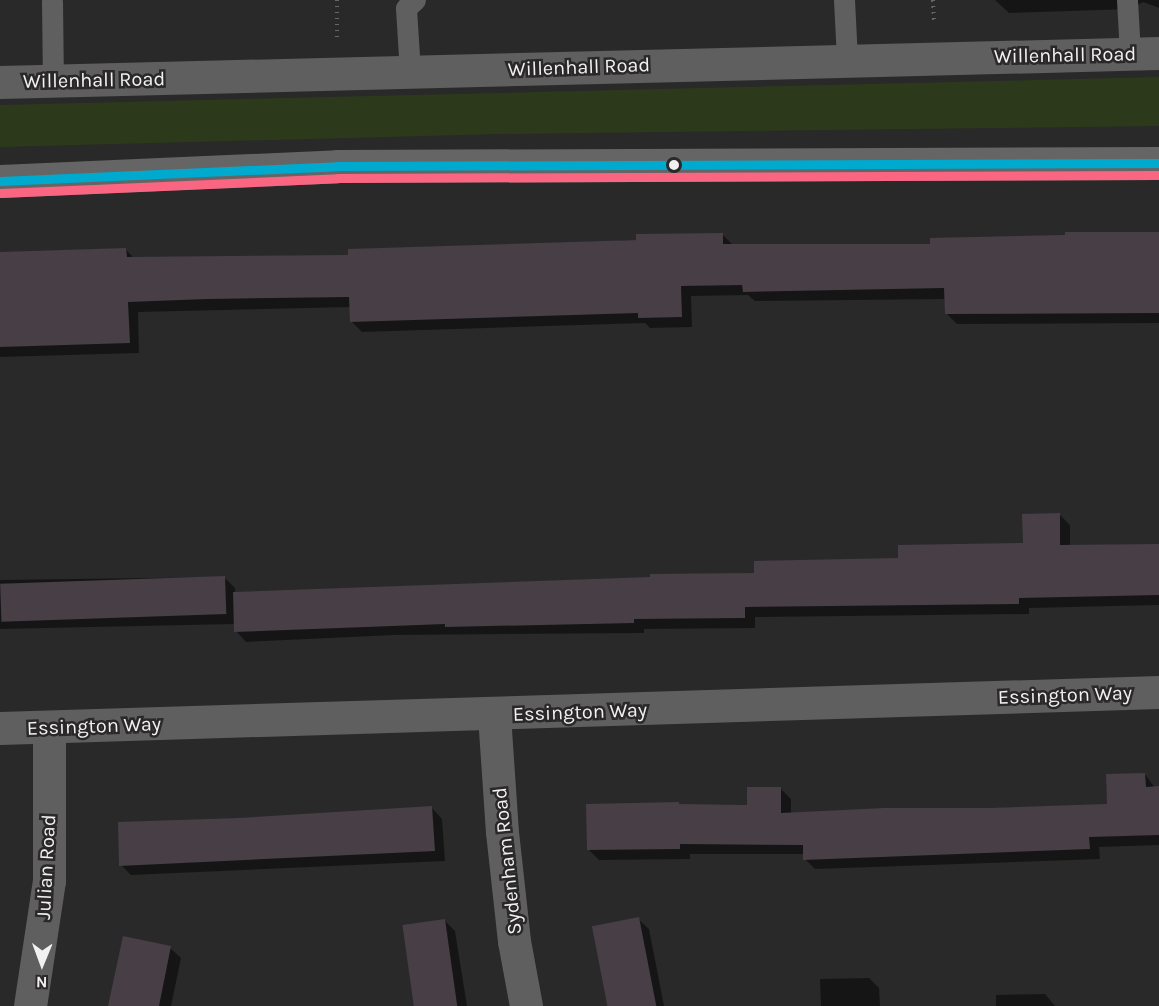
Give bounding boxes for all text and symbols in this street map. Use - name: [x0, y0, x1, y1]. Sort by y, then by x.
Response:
- street label: Willenhall Road: [994, 42, 1136, 68]
- street label: Willenhall Road: [507, 53, 651, 81]
- street label: Willenhall Road: [23, 67, 165, 93]
- unlabelled marker: [668, 159, 680, 171]
- street label: Essington Way: [997, 681, 1133, 709]
- street label: Essington Way: [512, 698, 648, 726]
- street label: Essington Way: [26, 712, 162, 740]
- street label: Sydenham Road: [487, 786, 527, 936]
- street label: Julian Road: [31, 814, 61, 920]
- north arrow: [12, 934, 72, 994]
- text: N: [36, 973, 48, 992]

